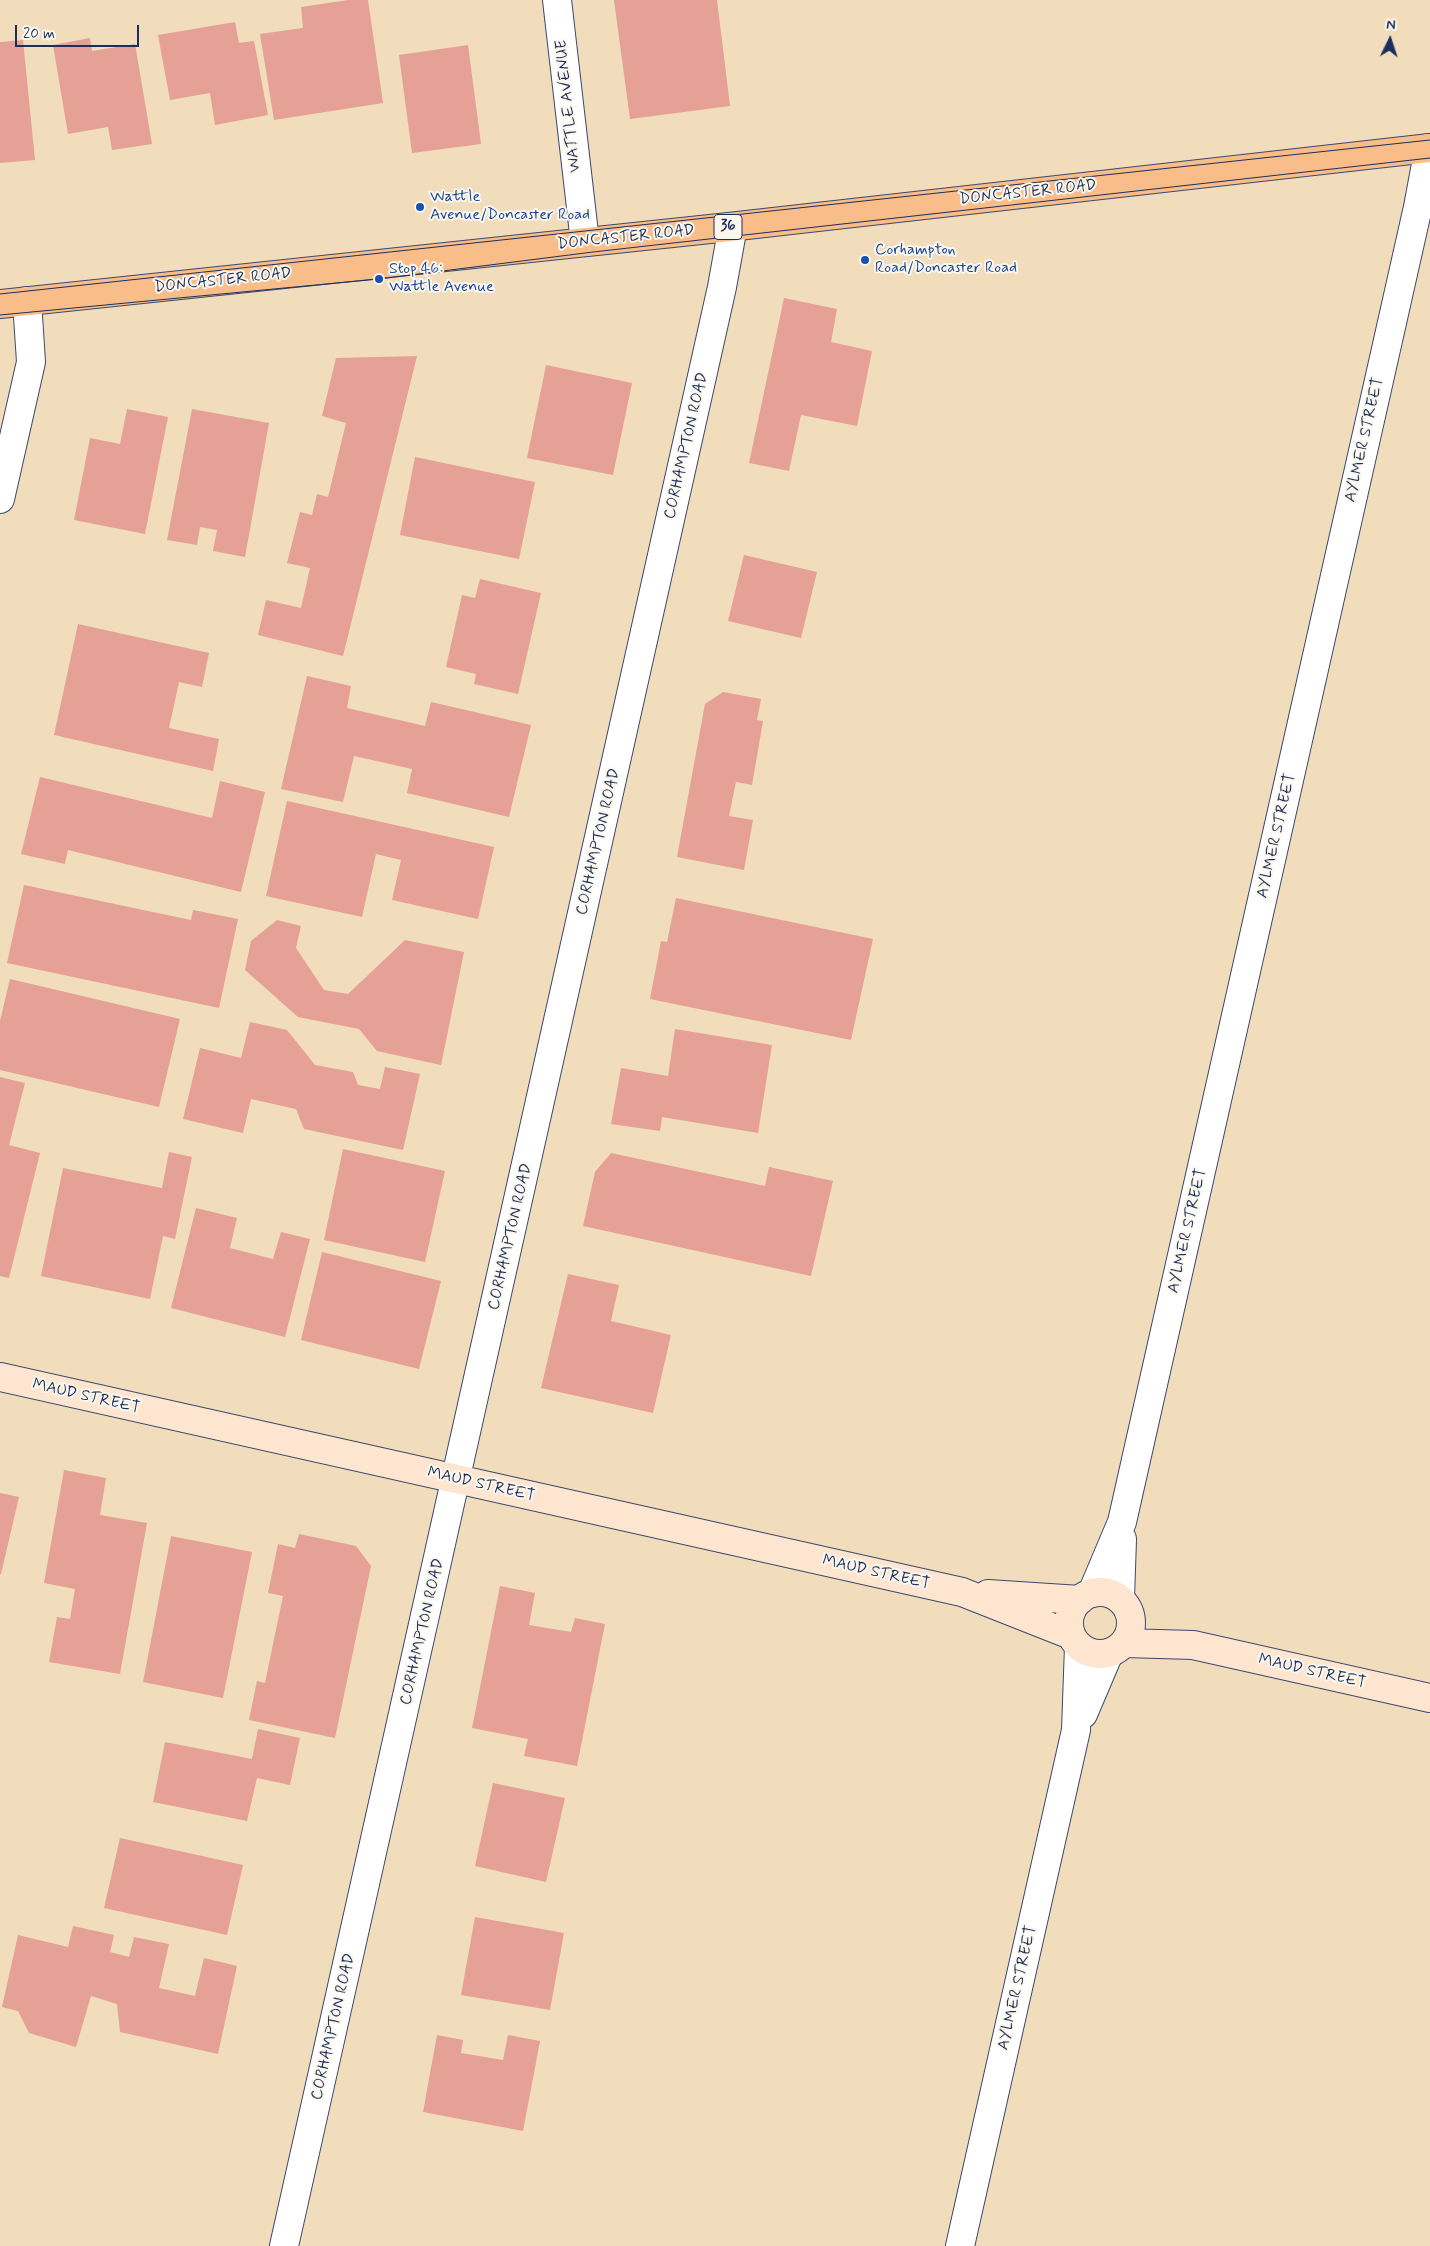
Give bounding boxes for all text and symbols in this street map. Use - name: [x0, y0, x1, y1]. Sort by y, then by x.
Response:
- scale bar: [18, 15, 141, 47]
- north arrow: [1365, 15, 1415, 65]
- text: N: [1386, 16, 1396, 34]
- text: 20 m: [23, 24, 55, 44]
- street label: WATTLE AVENUE: [552, 39, 586, 173]
- street label: DONCASTER ROAD: [959, 176, 1097, 210]
- place label: Wattle Avenue/Doncaster Road: [430, 188, 590, 226]
- marker: Wattle Avenue/Doncaster Road: [414, 201, 426, 213]
- road number: 36: [714, 214, 742, 240]
- street label: DONCASTER ROAD: [557, 221, 695, 255]
- place label: Corhampton Road/Doncaster Road: [875, 241, 1017, 279]
- marker: Corhampton Road/Doncaster Road: [859, 254, 871, 266]
- place label: Stop 46: Wattle Avenue: [389, 260, 494, 298]
- street label: DONCASTER ROAD: [154, 264, 292, 298]
- marker: Stop 46: Wattle Avenue: [373, 273, 385, 285]
- street label: CORHAMPTON ROAD: [661, 371, 713, 521]
- street label: AYLMER STREET: [1341, 376, 1389, 504]
- street label: CORHAMPTON ROAD: [573, 767, 625, 917]
- street label: AYLMER STREET: [1253, 772, 1301, 900]
- street label: CORHAMPTON ROAD: [485, 1162, 537, 1312]
- street label: AYLMER STREET: [1164, 1167, 1212, 1295]
- street label: MAUD STREET: [30, 1375, 142, 1419]
- street label: MAUD STREET: [425, 1463, 537, 1507]
- street label: MAUD STREET: [820, 1551, 932, 1595]
- street label: CORHAMPTON ROAD: [397, 1557, 449, 1707]
- street label: MAUD STREET: [1256, 1650, 1368, 1694]
- street label: AYLMER STREET: [994, 1924, 1042, 2052]
- street label: CORHAMPTON ROAD: [308, 1952, 360, 2102]

